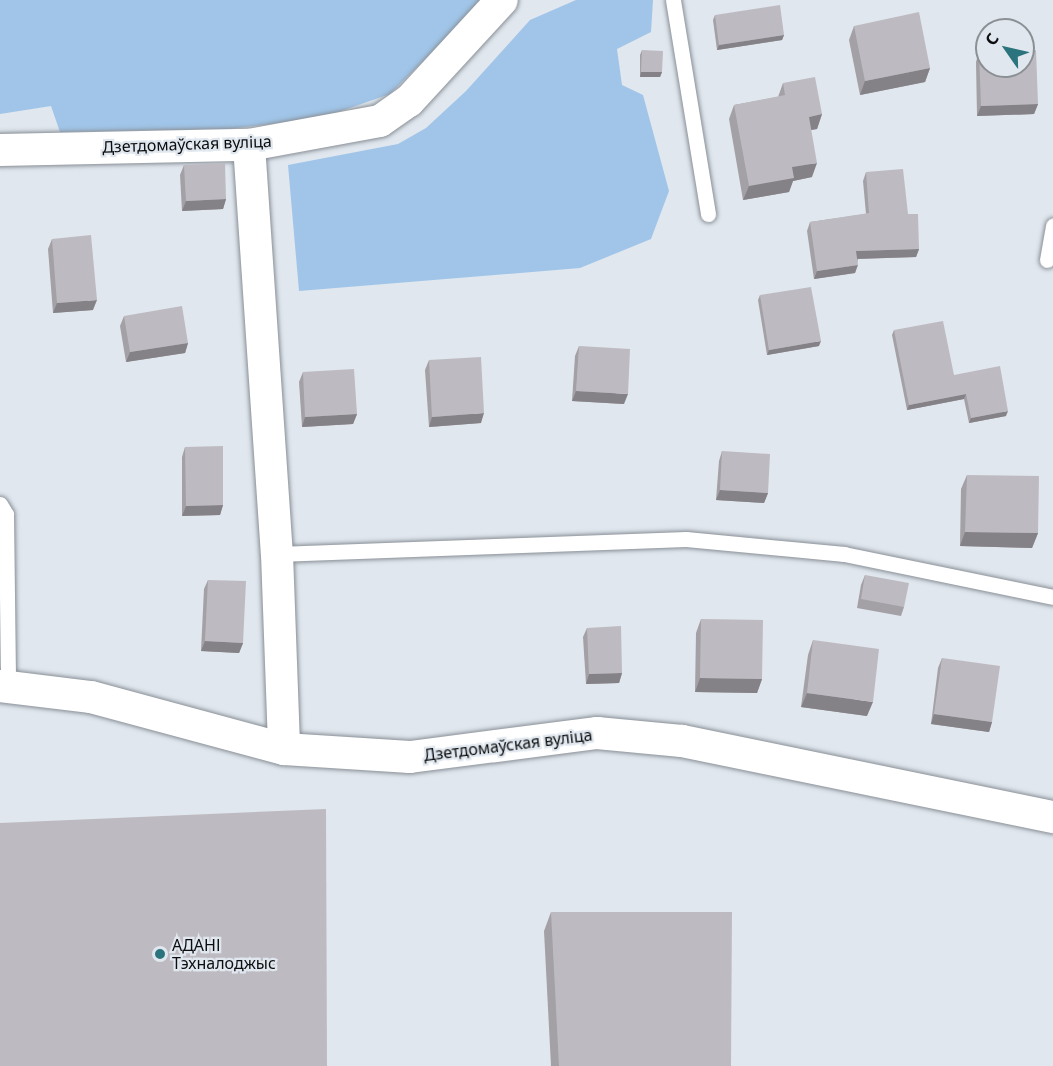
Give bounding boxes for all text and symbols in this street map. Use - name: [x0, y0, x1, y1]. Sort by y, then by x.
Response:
- north arrow: [975, 18, 1035, 78]
- text: С: [980, 29, 1004, 49]
- street label: Дзетдомаўская вуліца: [102, 131, 272, 157]
- street label: Дзетдомаўская вуліца: [423, 725, 593, 765]
- place label: АДАНІ Тэхналоджыс: [172, 935, 276, 973]
- marker: АДАНІ Тэхналоджыс: [153, 947, 167, 961]

